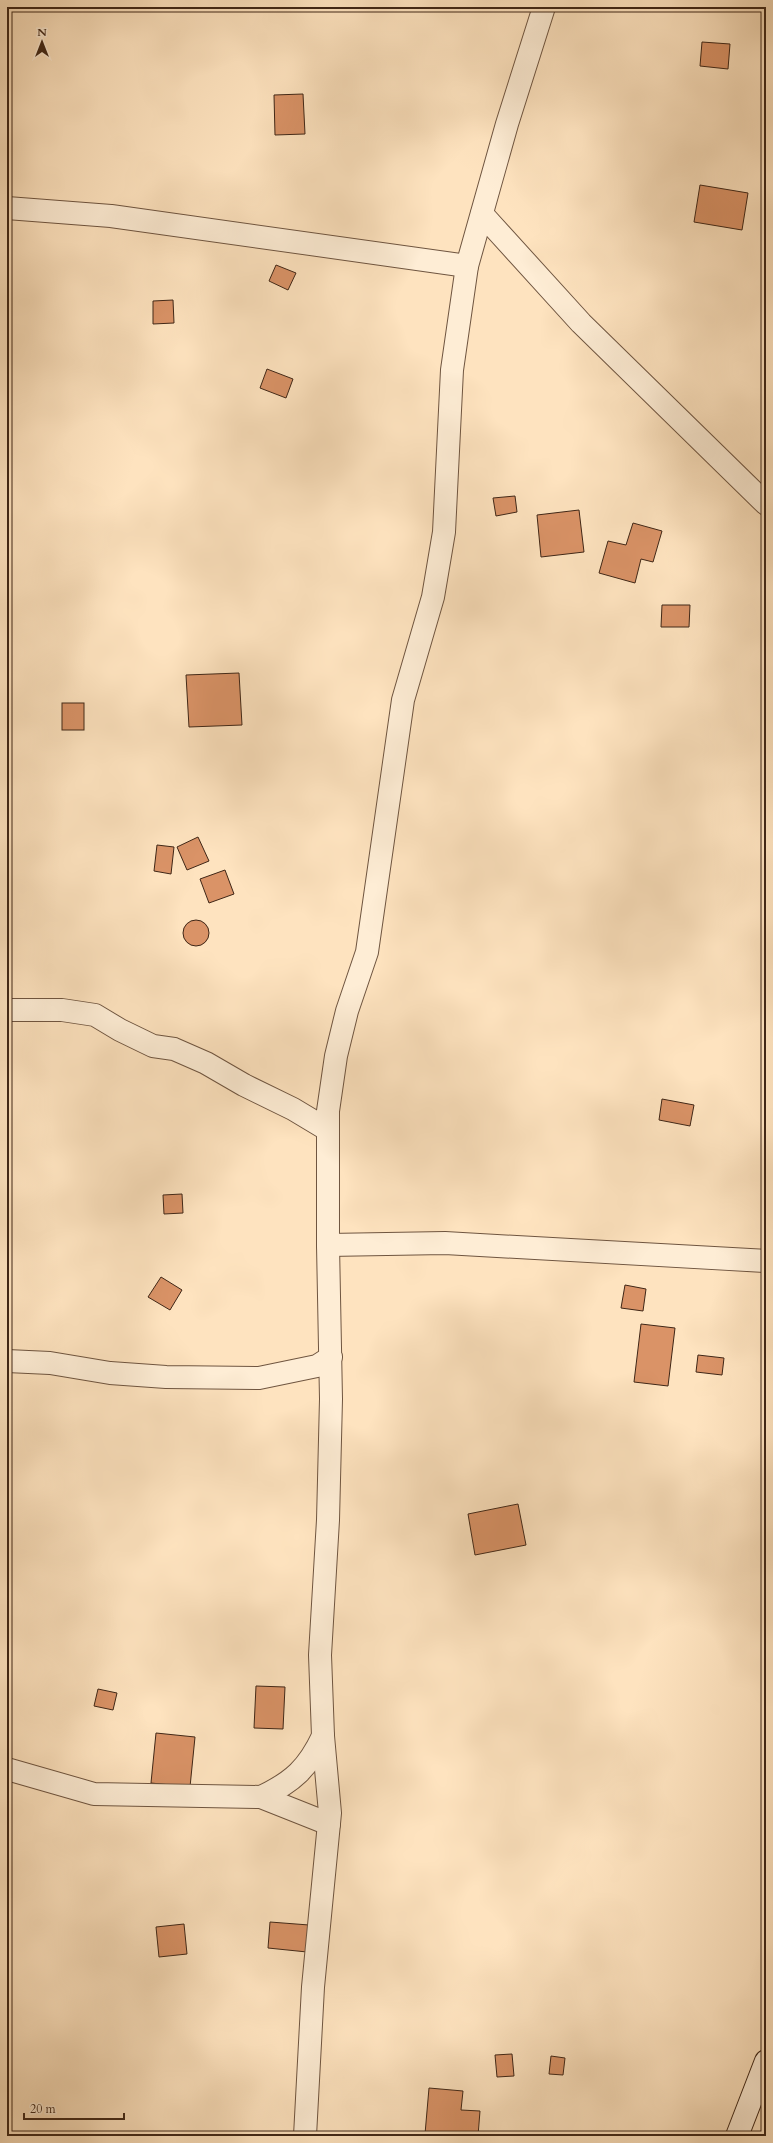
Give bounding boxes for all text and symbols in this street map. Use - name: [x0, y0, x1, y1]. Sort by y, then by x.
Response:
- north arrow: [22, 22, 62, 62]
- text: N: [37, 25, 47, 40]
- scale bar: [24, 2095, 124, 2121]
- text: 20 m: [30, 2101, 57, 2117]

